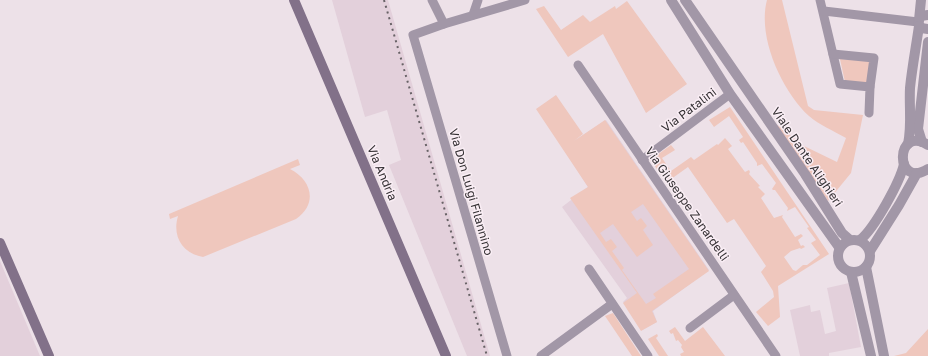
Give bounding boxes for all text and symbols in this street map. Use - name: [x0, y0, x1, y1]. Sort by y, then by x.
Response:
- street label: Via Patalini: [658, 84, 719, 135]
- street label: Viale Dante Alighieri: [769, 104, 846, 209]
- street label: Via Don Luigi Filannino: [446, 127, 497, 257]
- street label: Via Andria: [364, 143, 401, 203]
- street label: Via Giuseppe Zanardelli: [642, 144, 733, 264]

